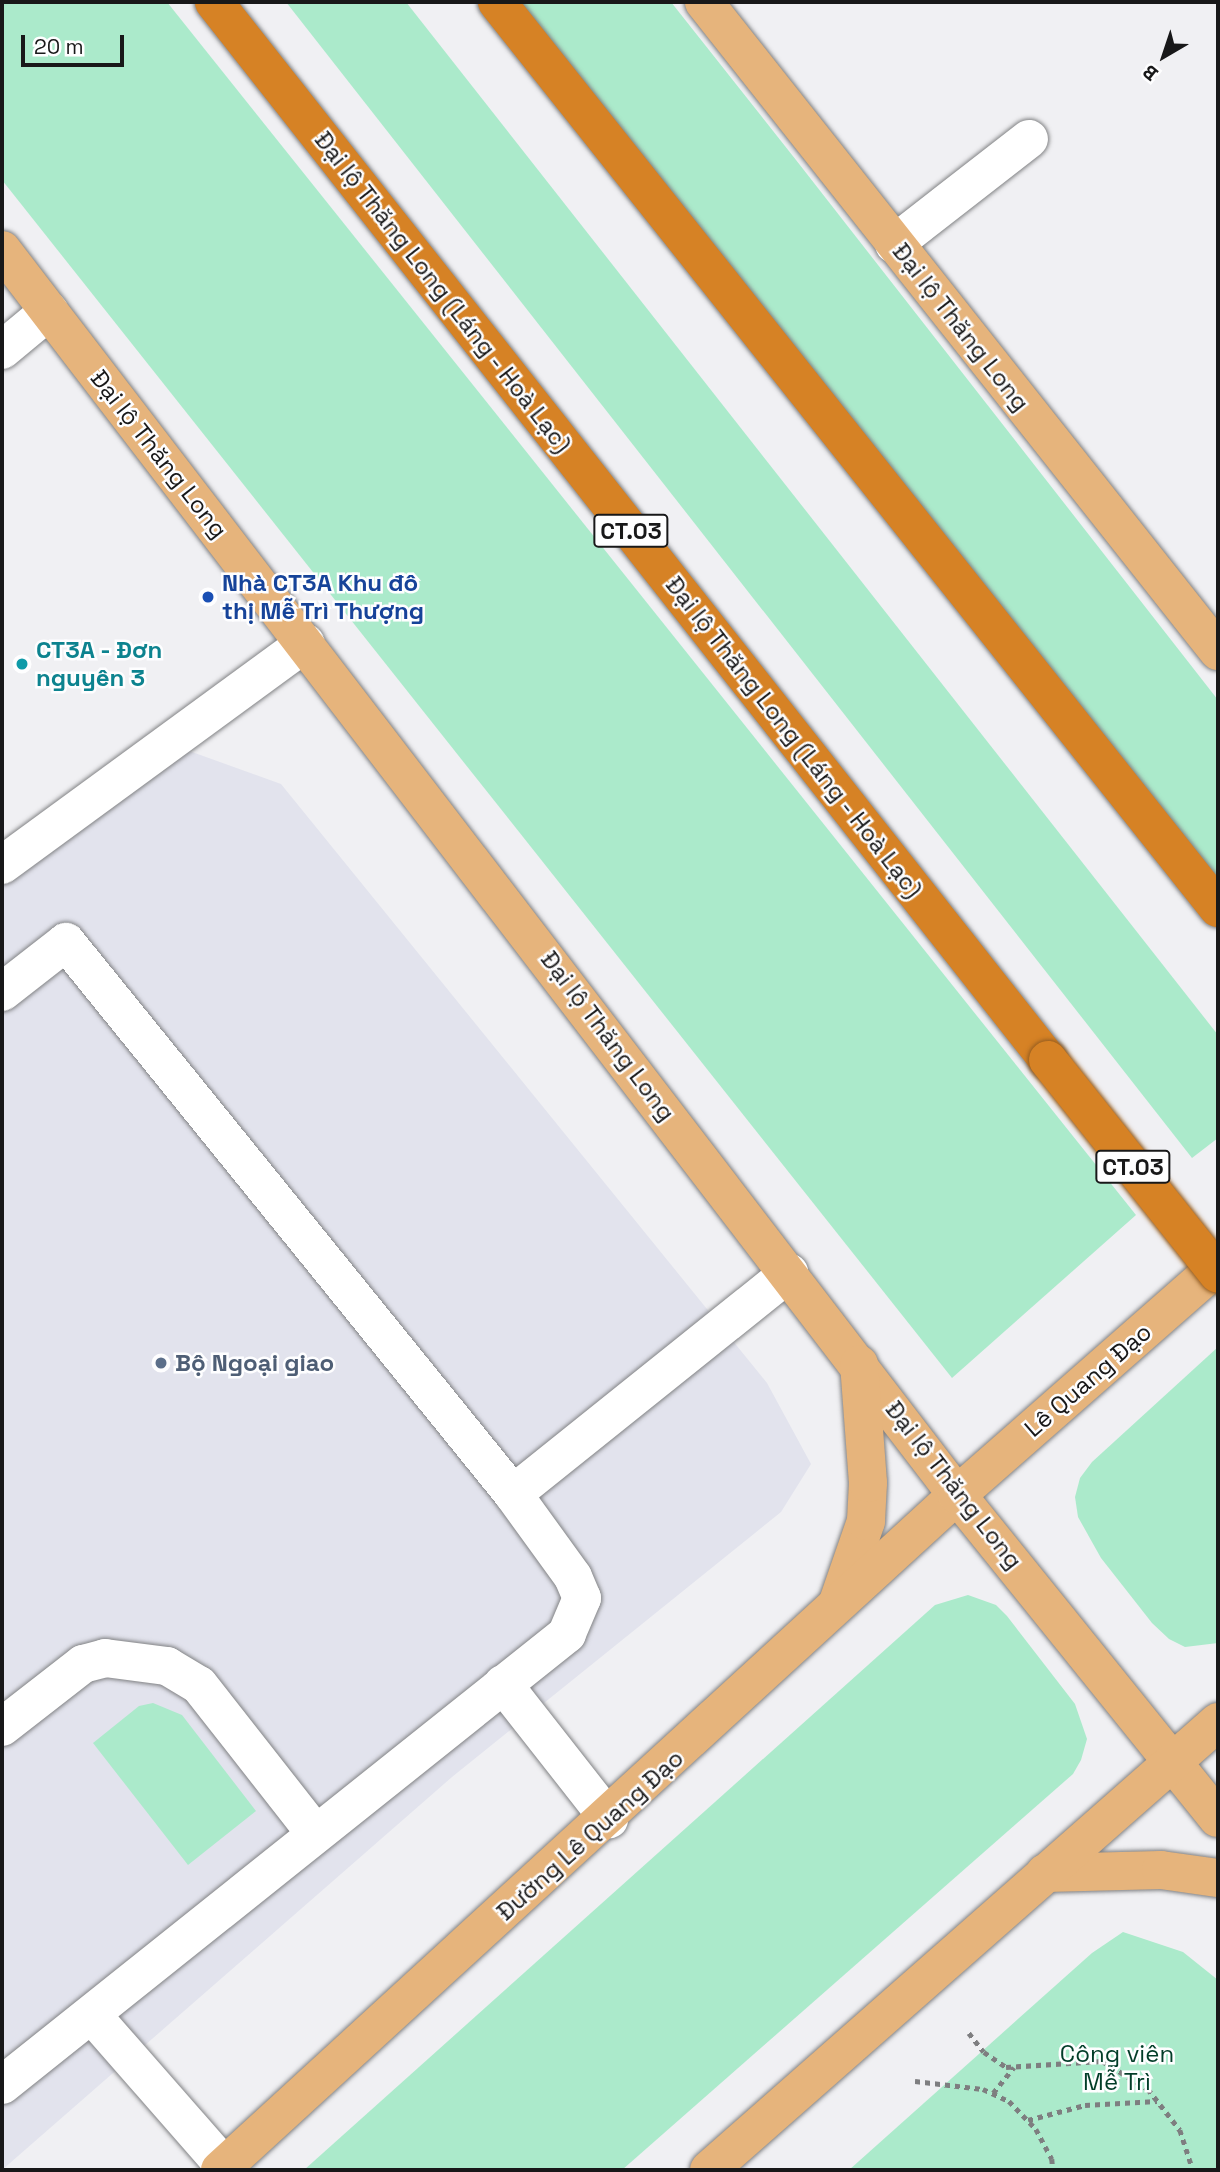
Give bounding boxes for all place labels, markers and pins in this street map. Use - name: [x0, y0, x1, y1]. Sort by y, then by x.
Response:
- place label: Nhà CT3A Khu đô thị Mễ Trì Thượng: [222, 569, 426, 625]
- marker: Nhà CT3A Khu đô thị Mễ Trì Thượng: [200, 589, 216, 605]
- place label: CT3A - Đơn nguyên 3: [36, 636, 164, 692]
- marker: CT3A - Đơn nguyên 3: [14, 656, 30, 672]
- place label: Bộ Ngoại giao: [175, 1349, 334, 1377]
- marker: Bộ Ngoại giao: [153, 1355, 169, 1371]

